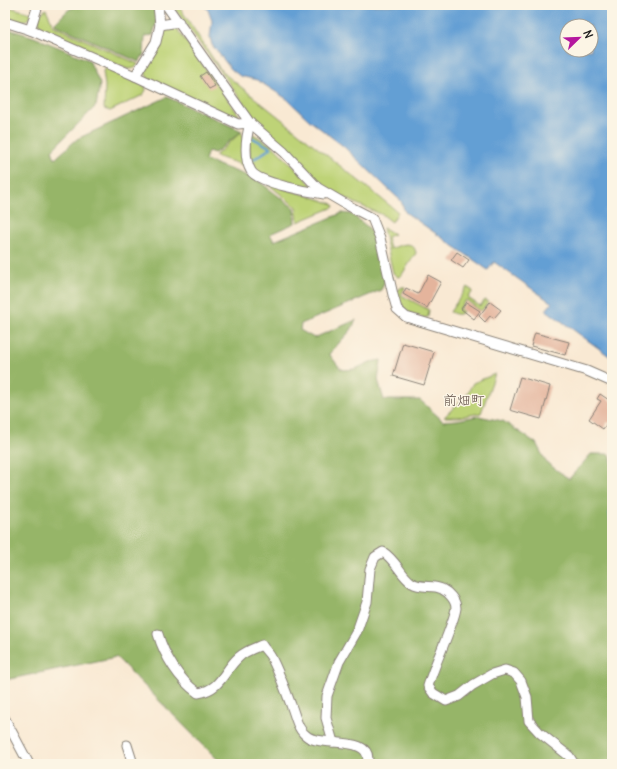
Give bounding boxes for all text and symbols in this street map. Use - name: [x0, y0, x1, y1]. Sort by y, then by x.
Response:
- north arrow: [559, 18, 599, 58]
- text: N: [580, 28, 596, 40]
- district label: 前畑町: [443, 391, 485, 409]

